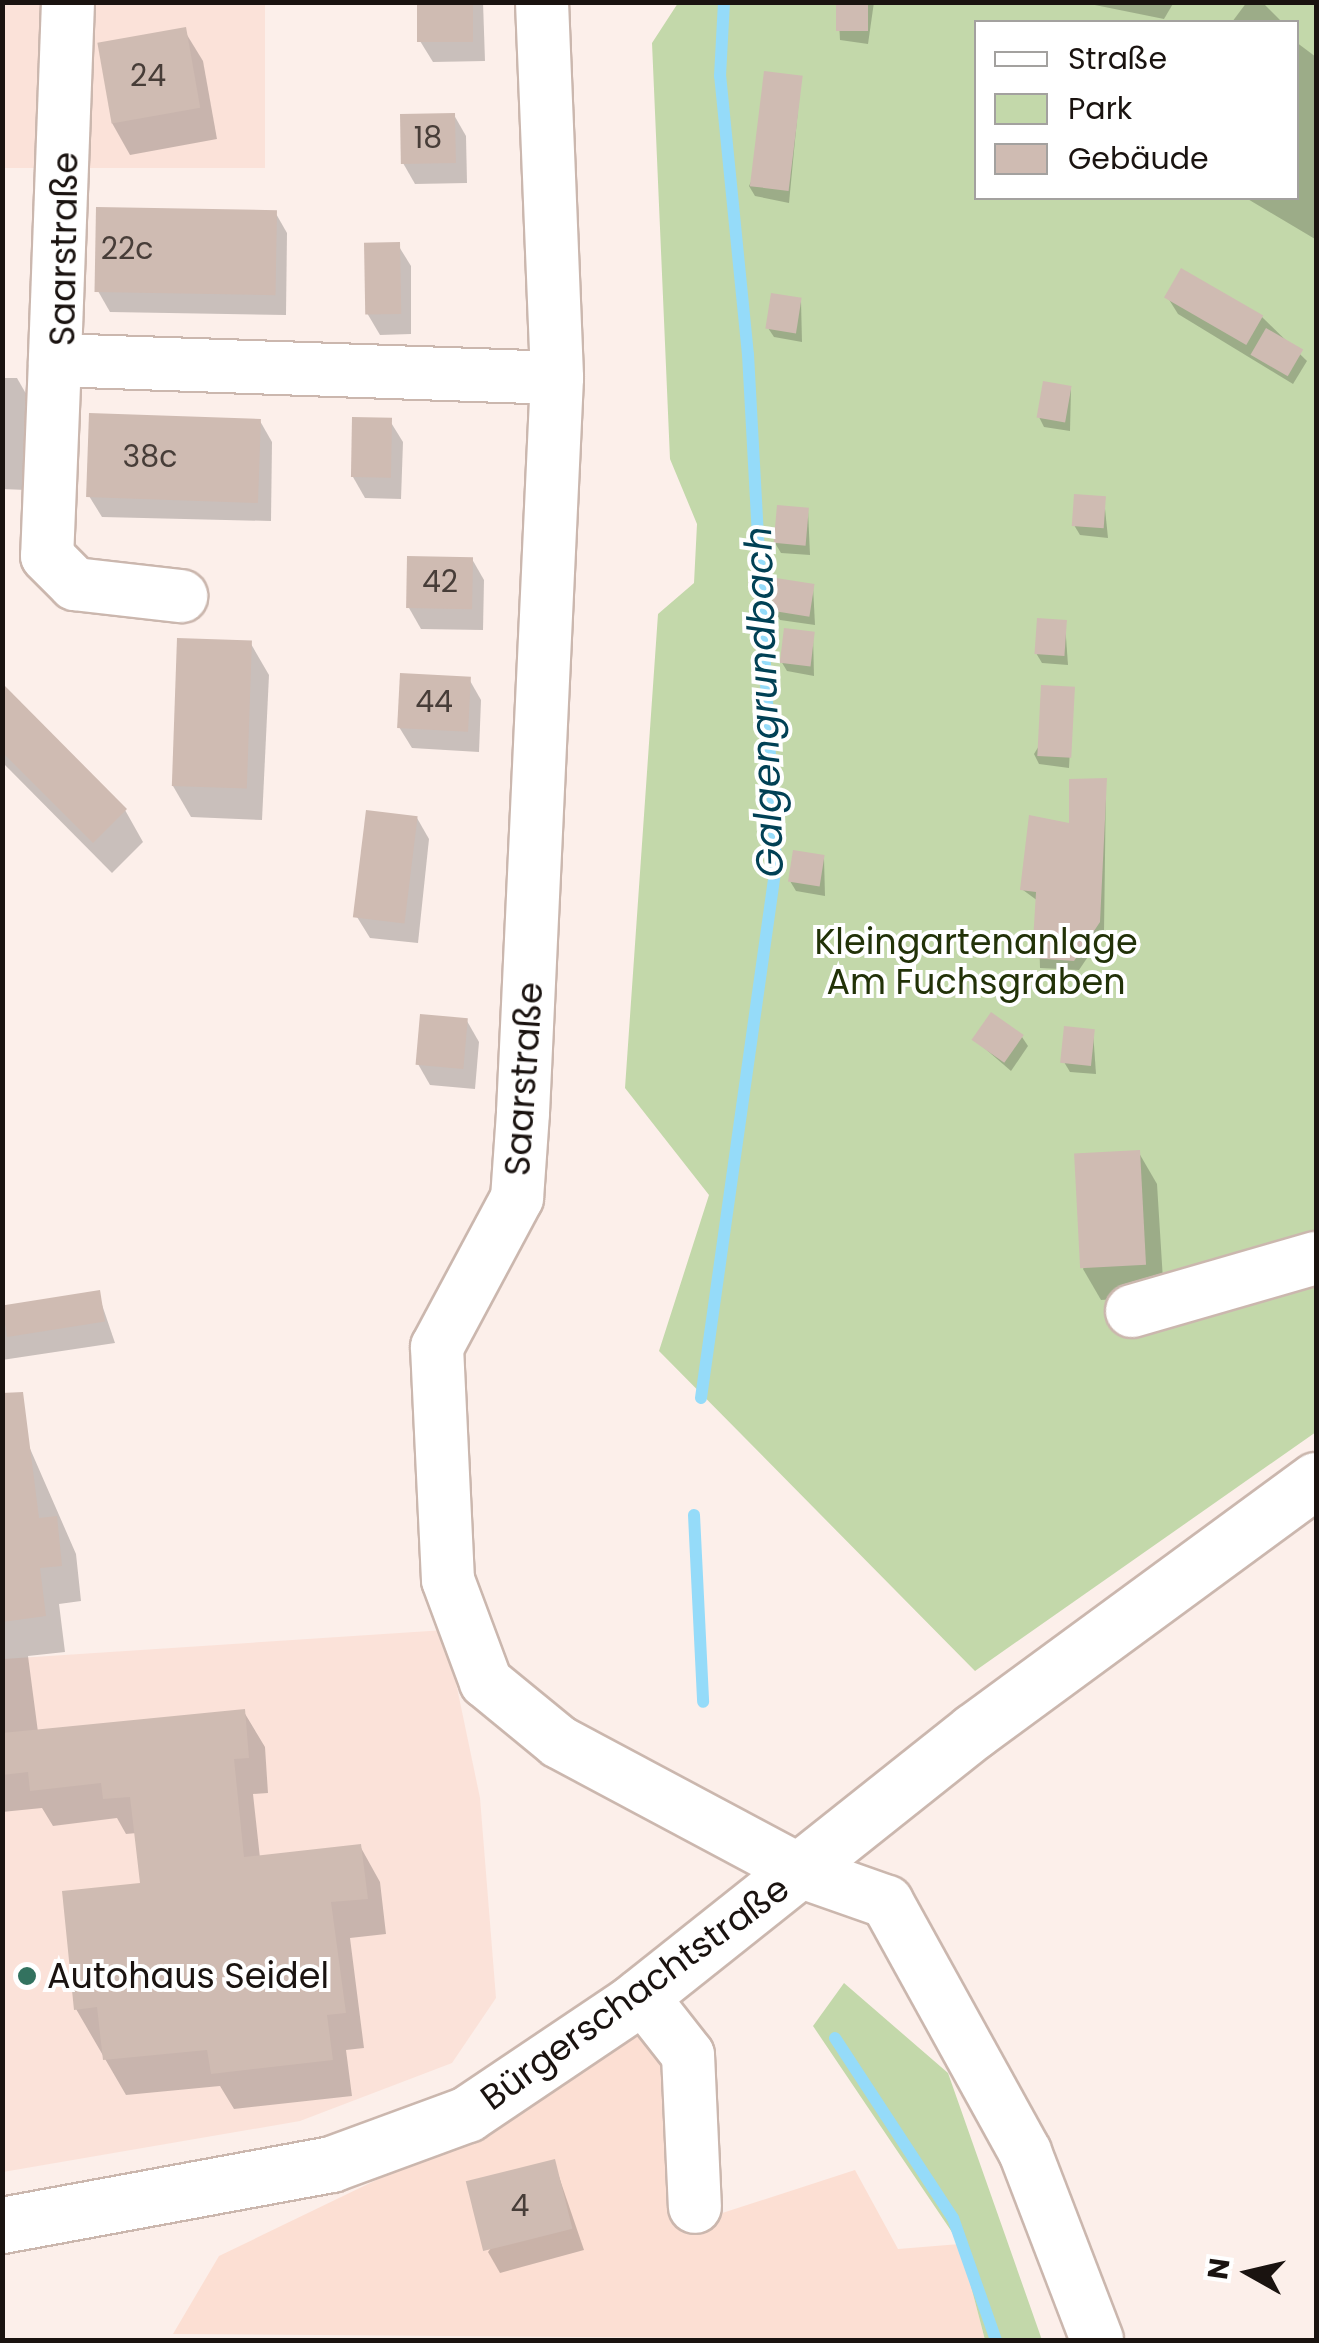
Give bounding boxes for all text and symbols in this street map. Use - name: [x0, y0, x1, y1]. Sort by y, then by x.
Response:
- legend: [974, 20, 1299, 200]
- text: Straße: [1068, 37, 1167, 80]
- house number: 24: [130, 58, 166, 94]
- text: Park: [1068, 87, 1132, 130]
- house number: 18: [414, 120, 442, 156]
- text: Gebäude: [1068, 137, 1209, 180]
- street label: Saarstraße: [41, 152, 87, 346]
- house number: 22c: [101, 231, 153, 267]
- house number: 38c: [123, 439, 177, 475]
- water label: Galgengrundbach: [735, 526, 793, 878]
- house number: 42: [422, 564, 458, 600]
- house number: 44: [415, 684, 453, 720]
- park label: Kleingartenanlage Am Fuchsgraben: [814, 921, 1138, 1003]
- street label: Saarstraße: [496, 981, 552, 1177]
- street label: Bürgerschachtstraße: [473, 1867, 797, 2119]
- place label: Autohaus Seidel: [47, 1955, 329, 1997]
- marker: Autohaus Seidel: [16, 1965, 38, 1987]
- house number: 4: [511, 2188, 529, 2224]
- north arrow: [1199, 2223, 1299, 2323]
- text: N: [1198, 2256, 1240, 2282]

